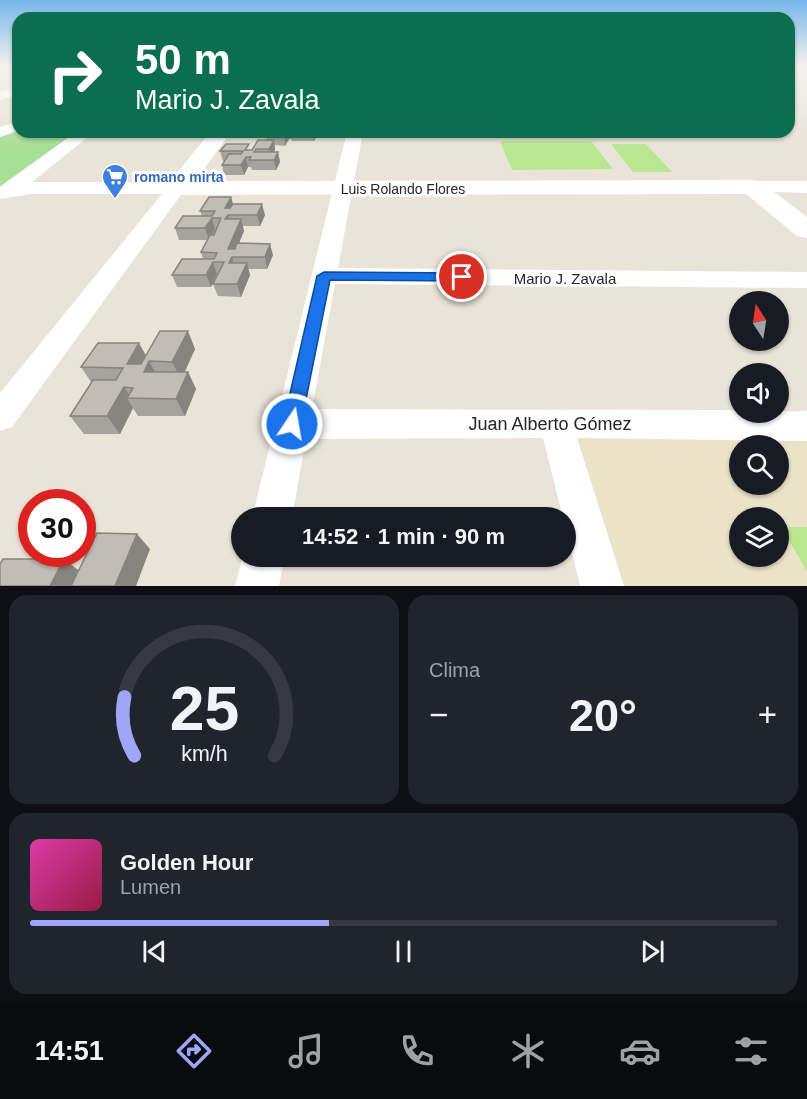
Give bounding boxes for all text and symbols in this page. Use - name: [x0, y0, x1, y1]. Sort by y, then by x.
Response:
- icon: right: [36, 36, 114, 114]
- text: 50 m: [135, 36, 231, 83]
- text: Mario J. Zavala: [135, 85, 320, 115]
- supermarket icon: romano mirta: [100, 162, 130, 200]
- place label: romano mirta: [134, 169, 224, 185]
- street label: Luis Rolando Flores: [341, 181, 465, 197]
- pin: [436, 251, 487, 302]
- icon: arrive: [445, 260, 478, 293]
- street label: Mario J. Zavala: [514, 270, 617, 287]
- north arrow: [729, 291, 789, 351]
- map controls: [729, 291, 789, 567]
- button: sound: [729, 363, 789, 423]
- position arrow: [260, 392, 324, 456]
- street label: Juan Alberto Gómez: [468, 414, 632, 434]
- button: search: [729, 435, 789, 495]
- speed limit sign: 30: [18, 489, 96, 567]
- button: layers: [729, 507, 789, 567]
- text: 14:52 · 1 min · 90 m: [302, 524, 505, 549]
- text: Clima: [429, 659, 480, 681]
- text: 25: [169, 674, 239, 743]
- text: 20°: [569, 690, 637, 741]
- text: −: [429, 696, 448, 733]
- text: +: [758, 696, 777, 733]
- text: km/h: [181, 743, 227, 767]
- text: Golden Hour: [120, 850, 253, 875]
- text: Lumen: [120, 876, 181, 898]
- icon: previous: [138, 935, 171, 968]
- icon: pause: [387, 935, 420, 968]
- icon: next: [636, 935, 669, 968]
- icon: directions: [173, 1030, 215, 1072]
- icon: music: [285, 1030, 327, 1072]
- icon: phone: [396, 1030, 438, 1072]
- icon: climate: [507, 1030, 549, 1072]
- icon: car: [619, 1030, 661, 1072]
- icon: filters: [730, 1030, 772, 1072]
- text: 14:51: [35, 1036, 104, 1066]

